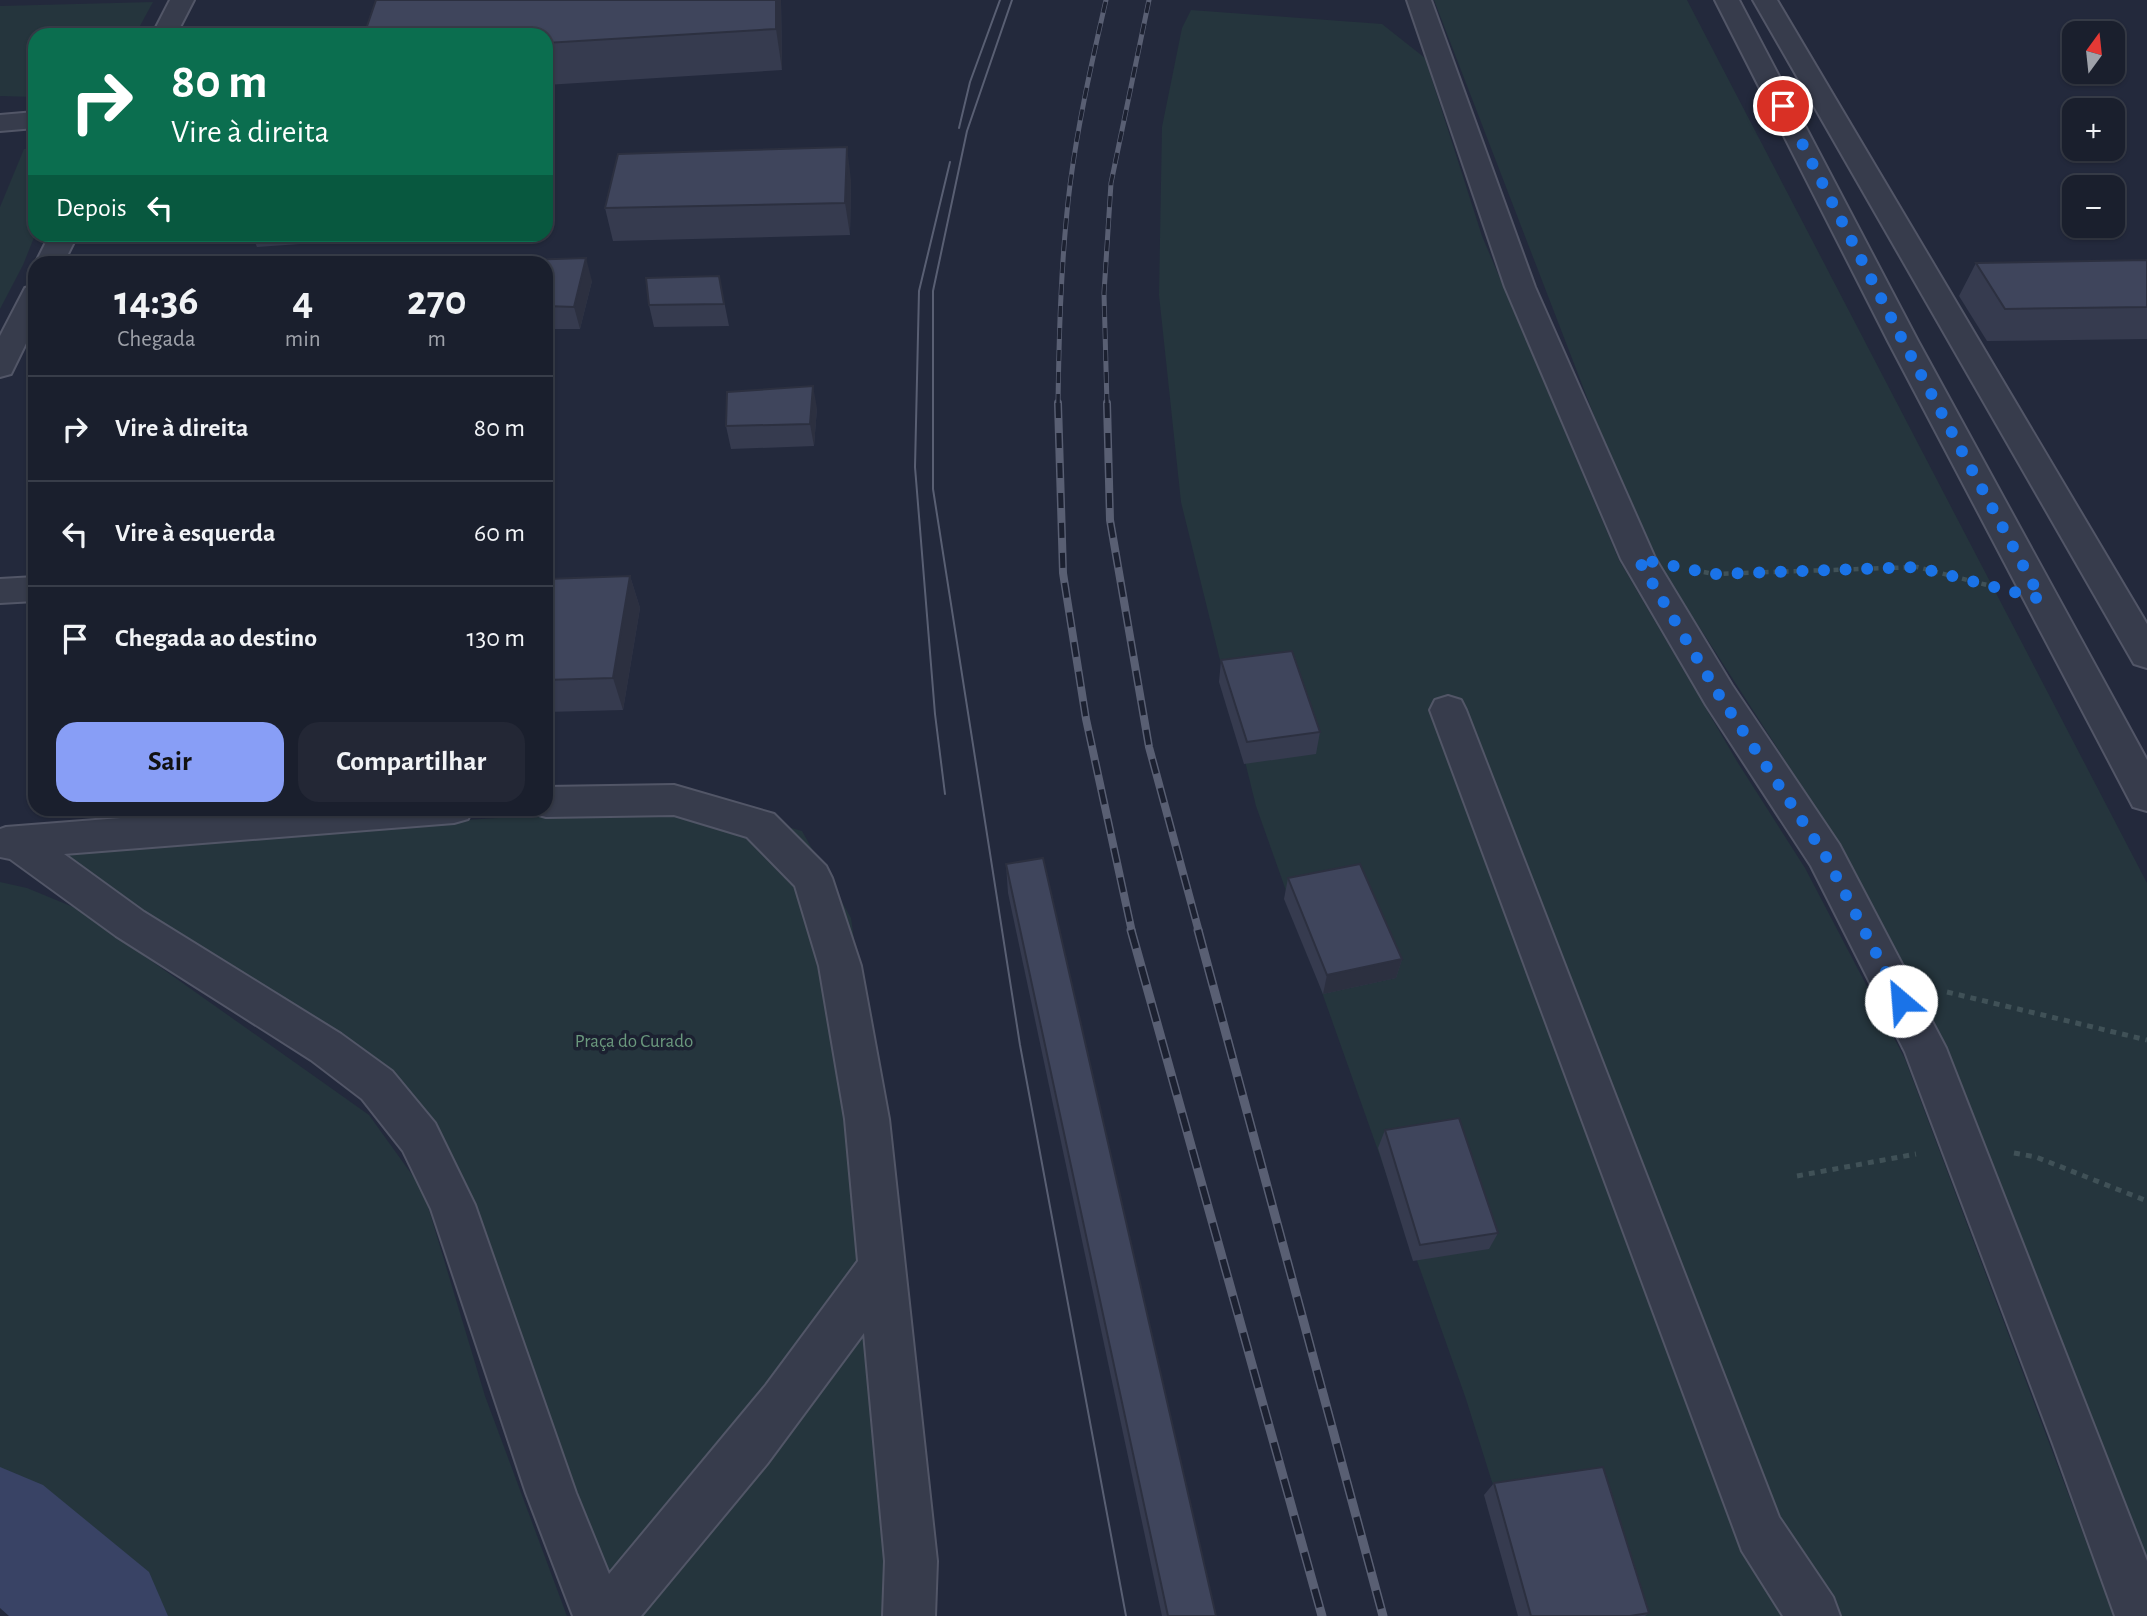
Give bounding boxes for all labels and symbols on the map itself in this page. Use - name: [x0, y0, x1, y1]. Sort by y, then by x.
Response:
- north arrow: [2062, 21, 2124, 84]
- pin: [1753, 76, 1813, 136]
- position arrow: [1864, 964, 1938, 1038]
- park label: Praça do Curado: [575, 1032, 693, 1051]

